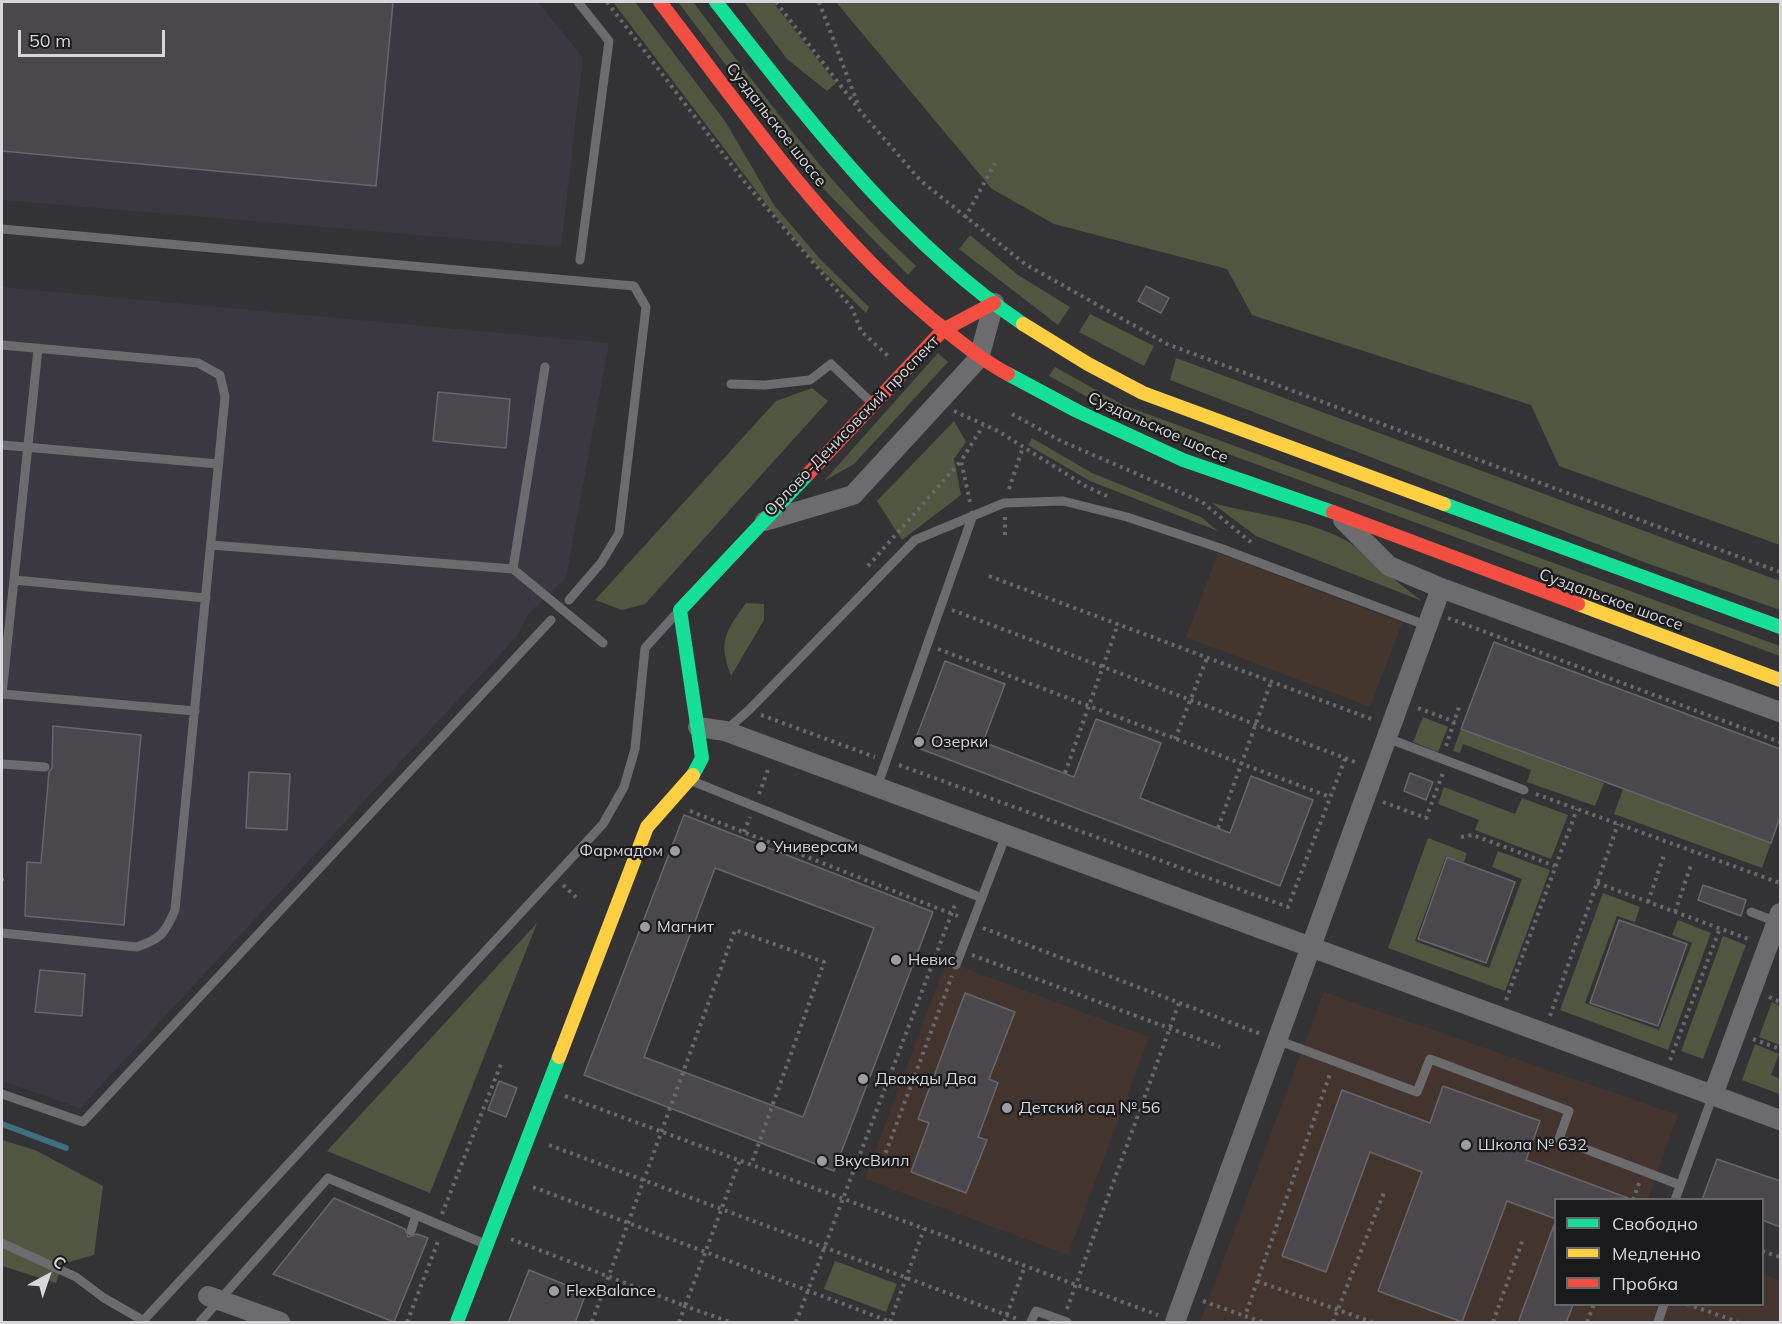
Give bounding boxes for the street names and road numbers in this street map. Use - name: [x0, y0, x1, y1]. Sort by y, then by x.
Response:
- street label: Суздальское шоссе: [722, 59, 830, 191]
- street label: Орлово-Денисовский проспект: [761, 332, 943, 520]
- street label: Суздальское шоссе: [1085, 388, 1231, 468]
- street label: Суздальское шоссе: [1536, 565, 1686, 635]

